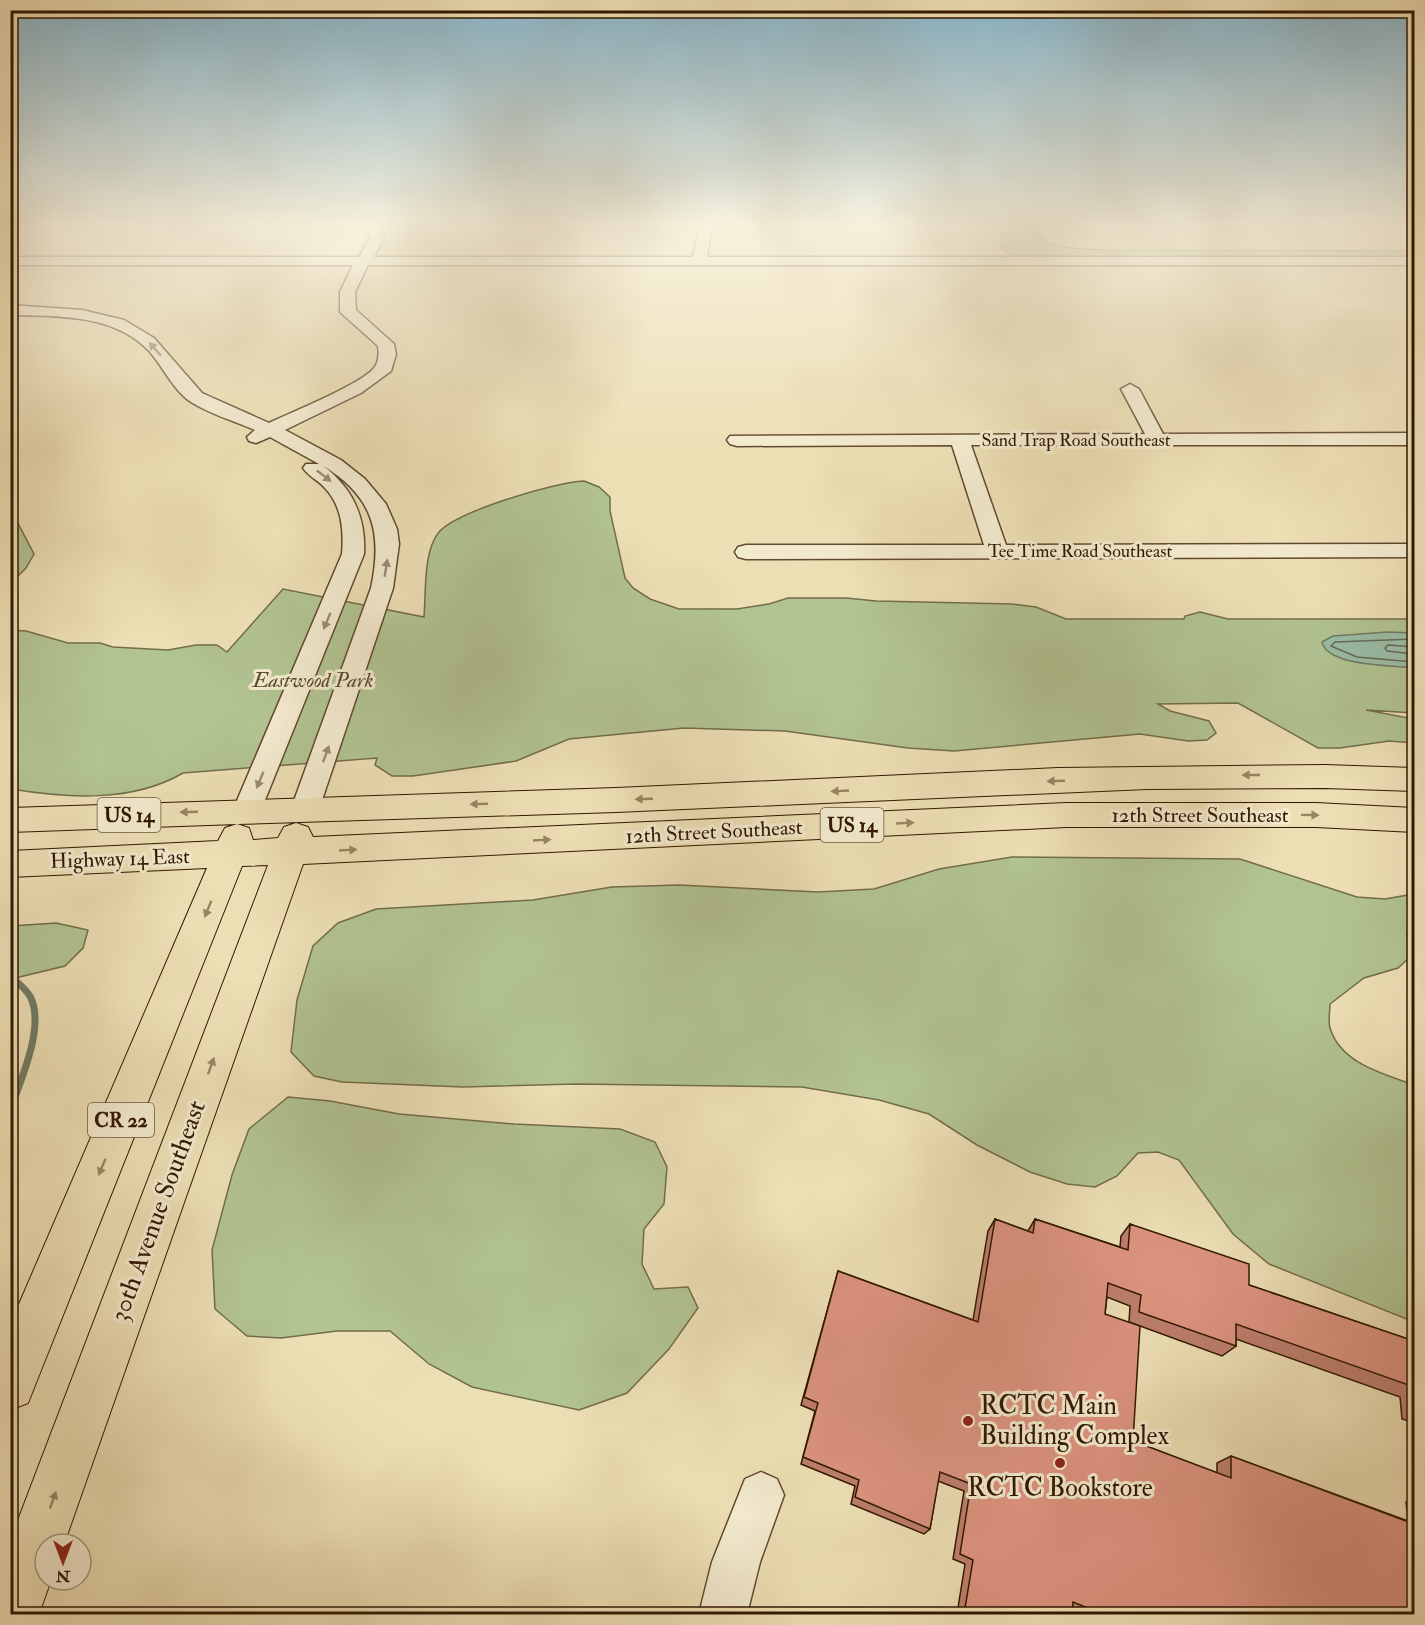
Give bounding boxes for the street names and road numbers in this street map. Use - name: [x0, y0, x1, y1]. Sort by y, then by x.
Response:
- street label: Sand Trap Road Southeast: [981, 429, 1171, 452]
- street label: Tee Time Road Southeast: [988, 540, 1172, 563]
- road number: US 14: [98, 798, 160, 832]
- street label: 12th Street Southeast: [1111, 802, 1289, 829]
- road number: US 14: [820, 808, 884, 842]
- street label: 12th Street Southeast: [625, 814, 803, 850]
- street label: Highway 14 East: [50, 843, 191, 875]
- street label: 30th Avenue Southeast: [103, 1096, 213, 1326]
- road number: CR 22: [88, 1103, 154, 1137]

